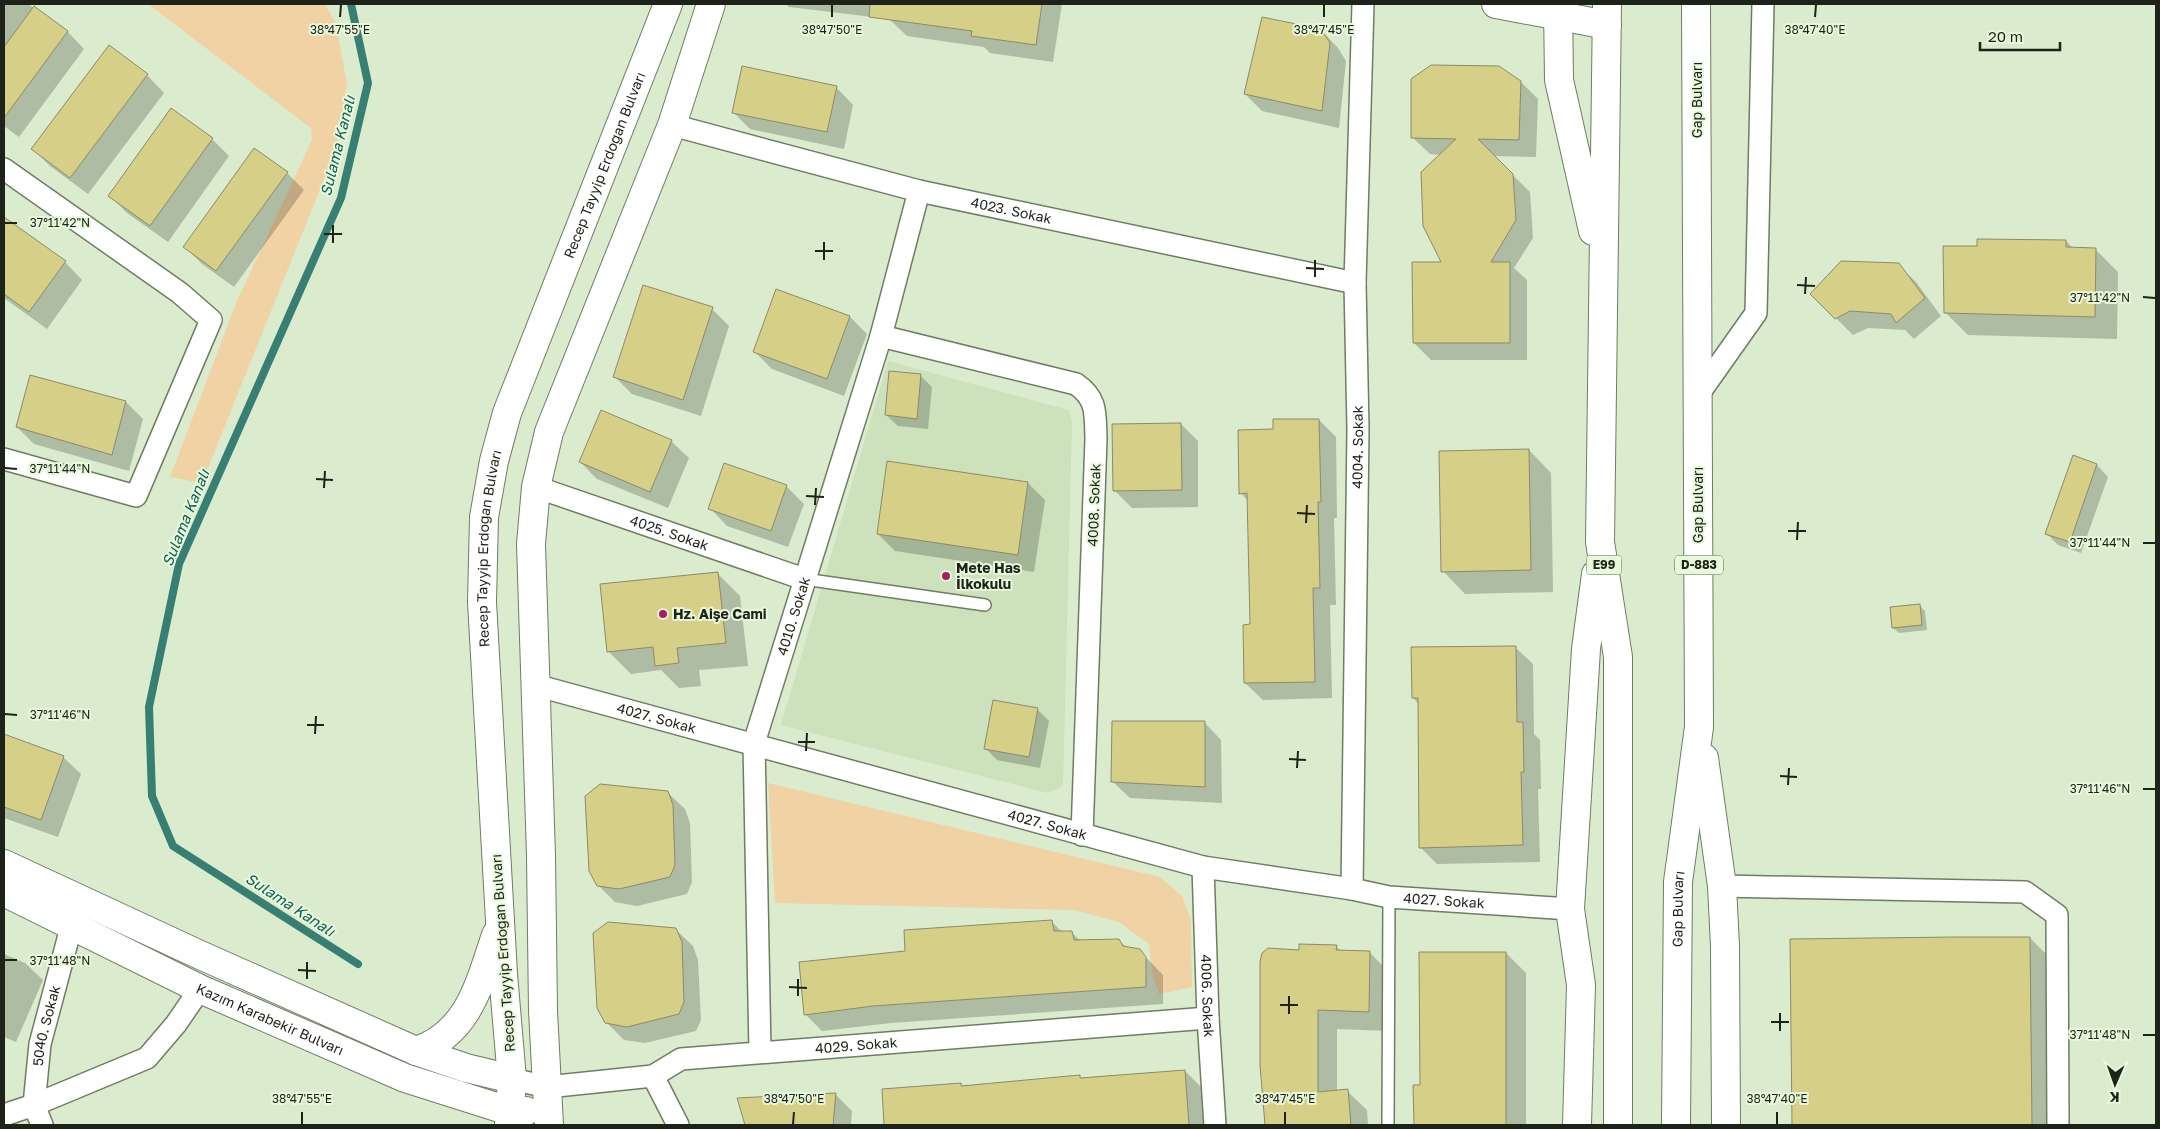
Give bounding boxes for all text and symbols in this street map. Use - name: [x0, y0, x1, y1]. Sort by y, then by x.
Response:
- scale bar: [1980, 20, 2060, 52]
- text: 38°47'55"E: [310, 22, 370, 37]
- text: 38°47'50"E: [802, 22, 862, 37]
- text: 38°47'45"E: [1294, 22, 1354, 37]
- text: 38°47'40"E: [1784, 22, 1846, 37]
- text: 20 m: [1988, 27, 2023, 45]
- street label: Gap Bulvarı: [1688, 62, 1705, 138]
- street label: Recep Tayyip Erdoğan Bulvarı: [560, 69, 648, 261]
- water label: Sulama Kanalı: [316, 93, 358, 198]
- street label: 4023. Sokak: [969, 193, 1053, 227]
- text: 37°11'42"N: [30, 215, 90, 230]
- text: 37°11'42"N: [2070, 290, 2130, 305]
- street label: 4004. Sokak: [1348, 405, 1366, 489]
- street label: Recep Tayyip Erdoğan Bulvarı: [473, 448, 505, 648]
- text: 37°11'44"N: [30, 461, 90, 476]
- street label: 4008. Sokak: [1084, 463, 1103, 547]
- water label: Sulama Kanalı: [158, 466, 213, 569]
- street label: Gap Bulvarı: [1689, 467, 1706, 543]
- street label: 4025. Sokak: [628, 511, 711, 554]
- text: 37°11'44"N: [2070, 535, 2130, 550]
- road number: E99: [1586, 556, 1622, 574]
- road number: D-883: [1675, 556, 1723, 574]
- place label: Mete Has İlkokulu: [956, 559, 1021, 592]
- marker: Mete Has İlkokulu: [940, 570, 952, 582]
- street label: 4010. Sokak: [773, 574, 813, 657]
- place label: Hz. Aişe Cami: [673, 605, 767, 622]
- marker: Hz. Aişe Cami: [657, 608, 669, 620]
- street label: 4027. Sokak: [615, 699, 698, 737]
- text: 37°11'46"N: [30, 707, 90, 722]
- text: 37°11'46"N: [2070, 781, 2130, 796]
- street label: 4027. Sokak: [1006, 805, 1089, 843]
- street label: Recep Tayyip Erdoğan Bulvarı: [487, 853, 518, 1053]
- water label: Sulama Kanalı: [243, 869, 339, 940]
- street label: Gap Bulvarı: [1668, 870, 1687, 947]
- street label: 4027. Sokak: [1403, 889, 1485, 911]
- text: 37°11'48"N: [30, 953, 90, 968]
- street label: 4006. Sokak: [1198, 954, 1218, 1038]
- street label: Kazım Karabekir Bulvarı: [194, 979, 347, 1058]
- street label: 5040. Sokak: [29, 983, 63, 1067]
- text: 37°11'48"N: [2070, 1027, 2130, 1042]
- street label: 4029. Sokak: [814, 1033, 898, 1057]
- north arrow: [2090, 1059, 2140, 1109]
- text: K: [2109, 1089, 2120, 1106]
- text: 38°47'55"E: [272, 1091, 332, 1106]
- text: 38°47'50"E: [764, 1091, 824, 1106]
- text: 38°47'45"E: [1255, 1091, 1315, 1106]
- text: 38°47'40"E: [1746, 1091, 1808, 1106]

